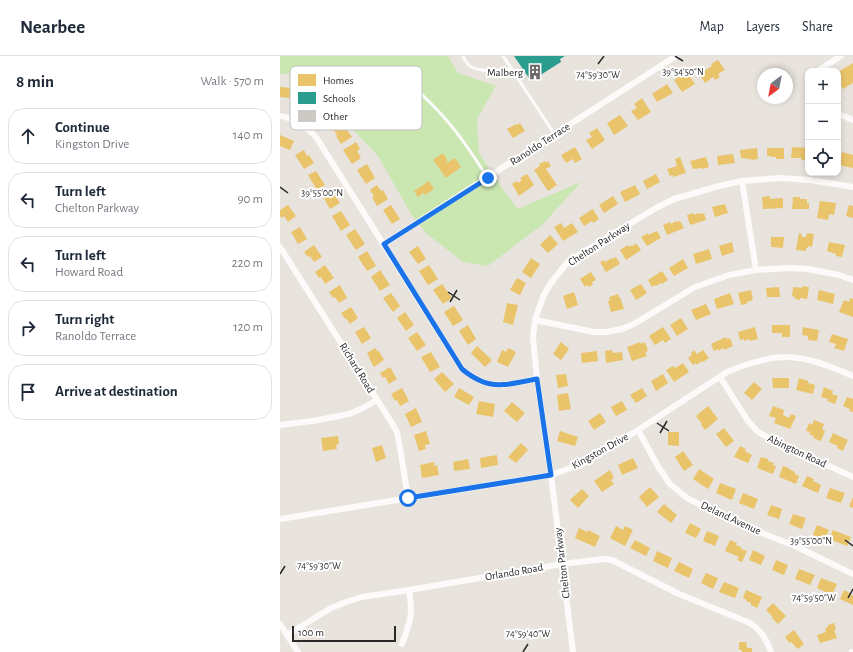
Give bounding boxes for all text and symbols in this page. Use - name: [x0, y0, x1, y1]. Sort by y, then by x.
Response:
- text: Nearbee: [20, 18, 85, 37]
- text: Map: [699, 20, 724, 34]
- text: Layers: [746, 20, 780, 34]
- text: Share: [802, 20, 833, 34]
- building icon: Malberg: [526, 63, 544, 81]
- legend: [290, 66, 422, 130]
- place label: Malberg: [487, 67, 524, 78]
- text: 39°54'50"N: [662, 67, 704, 77]
- north arrow: [757, 68, 793, 104]
- map controls: [805, 68, 841, 176]
- button: +: [805, 68, 841, 104]
- text: 74°59'30"W: [576, 70, 620, 80]
- text: 8 min: [16, 73, 54, 90]
- text: Walk · 570 m: [200, 75, 264, 88]
- text: Homes: [323, 75, 354, 86]
- text: Schools: [323, 93, 356, 104]
- button: −: [805, 104, 841, 140]
- text: Other: [323, 111, 348, 122]
- text: Continue: [55, 120, 110, 135]
- street label: Ranoldo Terrace: [508, 121, 572, 167]
- icon: ahead: [17, 125, 39, 147]
- text: 140 m: [233, 129, 263, 142]
- text: Kingston Drive: [55, 138, 129, 151]
- button: locate: [805, 140, 841, 176]
- route end: [479, 169, 497, 187]
- text: Turn left: [55, 184, 106, 199]
- text: 39°55'00"N: [301, 188, 343, 198]
- icon: left: [17, 189, 39, 211]
- text: 90 m: [237, 193, 263, 206]
- text: Chelton Parkway: [55, 202, 139, 215]
- street label: Chelton Parkway: [566, 220, 632, 268]
- text: Turn left: [55, 248, 106, 263]
- icon: left: [17, 253, 39, 275]
- text: 220 m: [232, 257, 263, 270]
- text: Howard Road: [55, 266, 123, 279]
- text: Turn right: [55, 312, 114, 327]
- icon: right: [17, 317, 39, 339]
- text: 120 m: [233, 321, 263, 334]
- text: Ranoldo Terrace: [55, 330, 136, 343]
- street label: Richard Road: [337, 341, 377, 395]
- icon: arrive: [17, 381, 39, 403]
- text: Arrive at destination: [55, 384, 178, 399]
- street label: Kingston Drive: [570, 431, 630, 471]
- street label: Abington Road: [766, 433, 828, 470]
- route start: [399, 489, 417, 507]
- street label: Deland Avenue: [699, 499, 763, 537]
- street label: Chelton Parkway: [552, 527, 572, 599]
- text: 39°55'00"N: [790, 536, 832, 546]
- text: 74°59'30"W: [297, 561, 341, 571]
- street label: Orlando Road: [484, 561, 544, 583]
- text: 74°59'50"W: [792, 593, 836, 603]
- scale bar: [292, 624, 396, 643]
- text: 100 m: [298, 627, 324, 638]
- text: 74°59'40"W: [506, 629, 550, 639]

